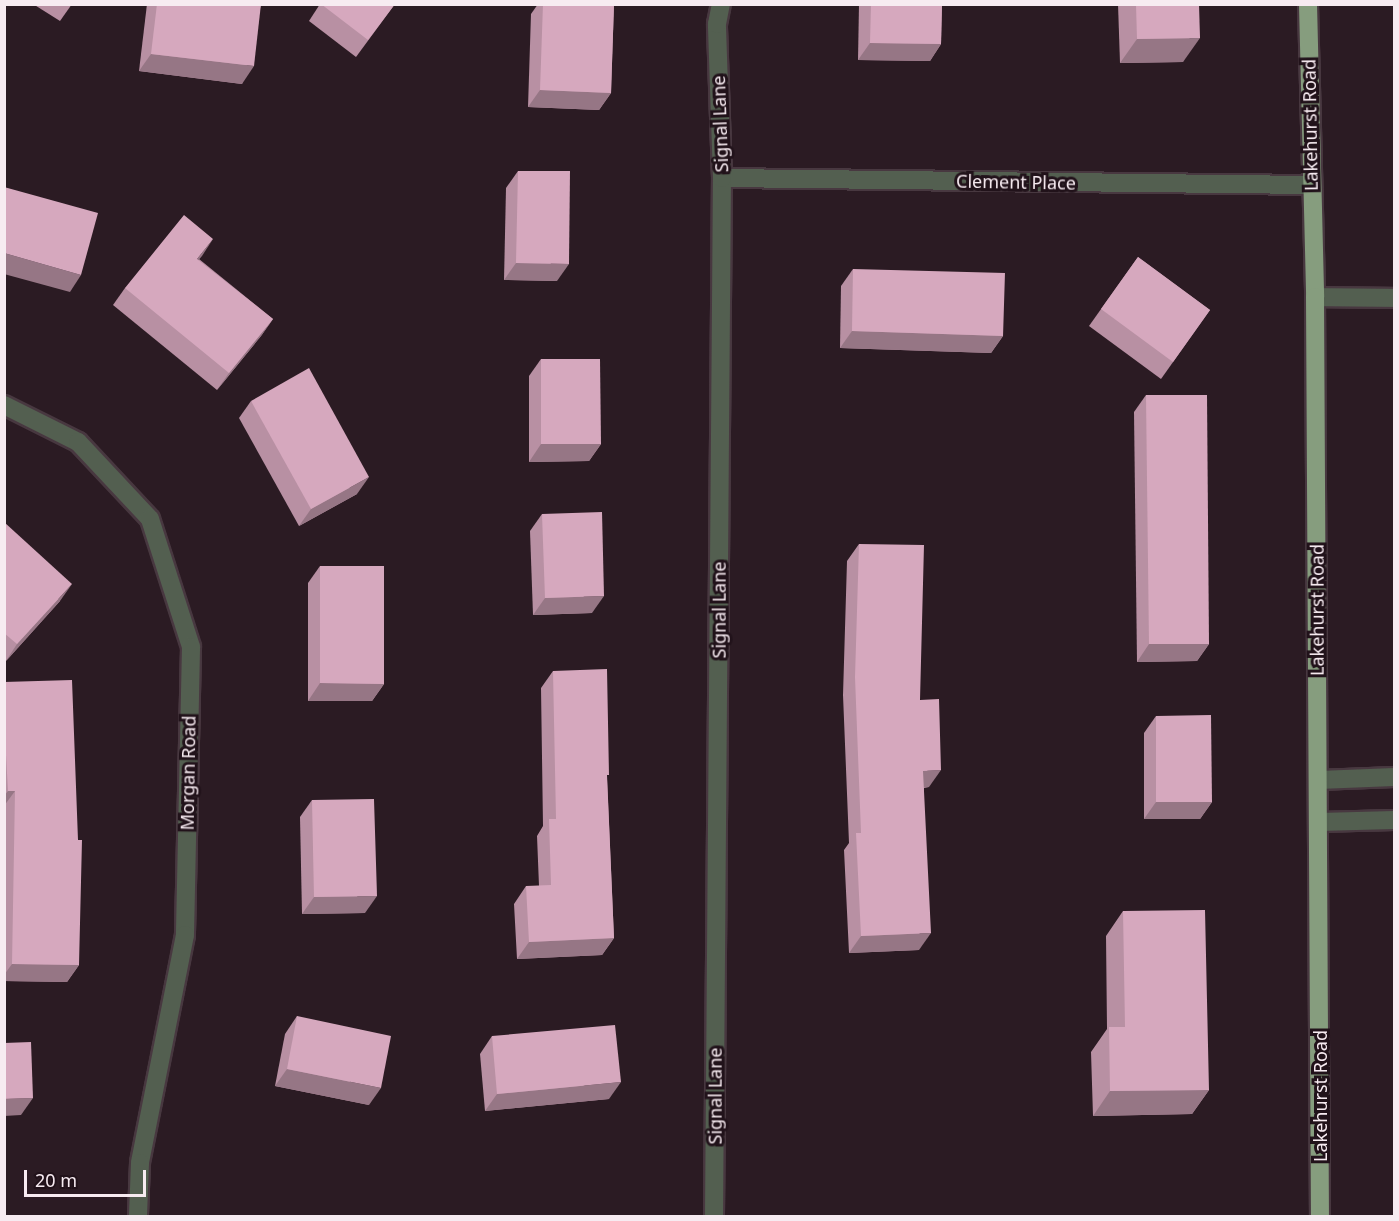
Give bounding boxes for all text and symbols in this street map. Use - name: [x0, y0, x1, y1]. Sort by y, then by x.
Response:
- street label: Lakehurst Road: [1298, 59, 1322, 191]
- street label: Signal Lane: [708, 75, 732, 173]
- street label: Clement Place: [956, 170, 1076, 194]
- street label: Lakehurst Road: [1306, 544, 1328, 676]
- street label: Signal Lane: [708, 562, 730, 658]
- street label: Morgan Road: [176, 715, 200, 831]
- street label: Lakehurst Road: [1309, 1030, 1331, 1162]
- street label: Signal Lane: [704, 1048, 726, 1144]
- scale bar: [27, 1158, 148, 1196]
- text: 20 m: [35, 1168, 77, 1192]

